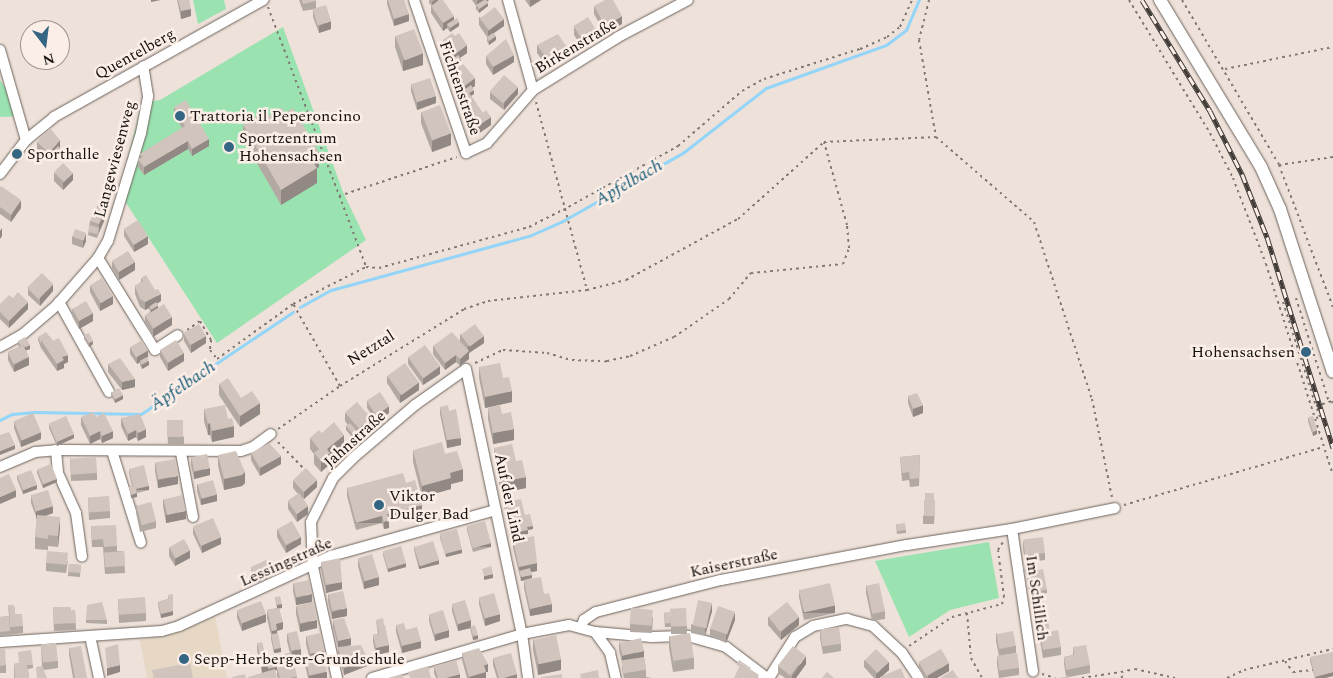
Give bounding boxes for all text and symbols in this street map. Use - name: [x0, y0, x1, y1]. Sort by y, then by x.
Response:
- street label: Birkenstraße: [532, 14, 620, 78]
- north arrow: [20, 20, 70, 70]
- street label: Quentelberg: [91, 24, 179, 84]
- street label: Fichtenstraße: [435, 38, 485, 138]
- text: N: [41, 47, 57, 71]
- street label: Langewiesenweg: [90, 98, 140, 220]
- place label: Trattoria il Peperoncino: [190, 106, 361, 126]
- marker: Trattoria il Peperoncino: [174, 110, 186, 122]
- place label: Sportzentrum Hohensachsen: [239, 128, 343, 166]
- marker: Sportzentrum Hohensachsen: [223, 141, 235, 153]
- place label: Sporthalle: [27, 144, 99, 164]
- marker: Sporthalle: [11, 148, 23, 160]
- water label: Äpfelbach: [591, 155, 667, 211]
- street label: Netztal: [344, 326, 398, 370]
- place label: Hohensachsen: [1191, 342, 1295, 362]
- marker: Hohensachsen: [1299, 345, 1313, 359]
- water label: Äpfelbach: [146, 356, 220, 416]
- street label: Jahnstraße: [320, 406, 390, 472]
- street label: Auf der Lind: [490, 452, 528, 544]
- place label: Viktor Dulger Bad: [389, 486, 469, 524]
- marker: Viktor Dulger Bad: [373, 499, 385, 511]
- street label: Lessingstraße: [237, 533, 335, 591]
- street label: Kaiserstraße: [688, 544, 780, 582]
- street label: Im Schillich: [1022, 554, 1052, 642]
- place label: Sepp-Herberger-Grundschule: [194, 649, 405, 669]
- marker: Sepp-Herberger-Grundschule: [178, 653, 190, 665]

